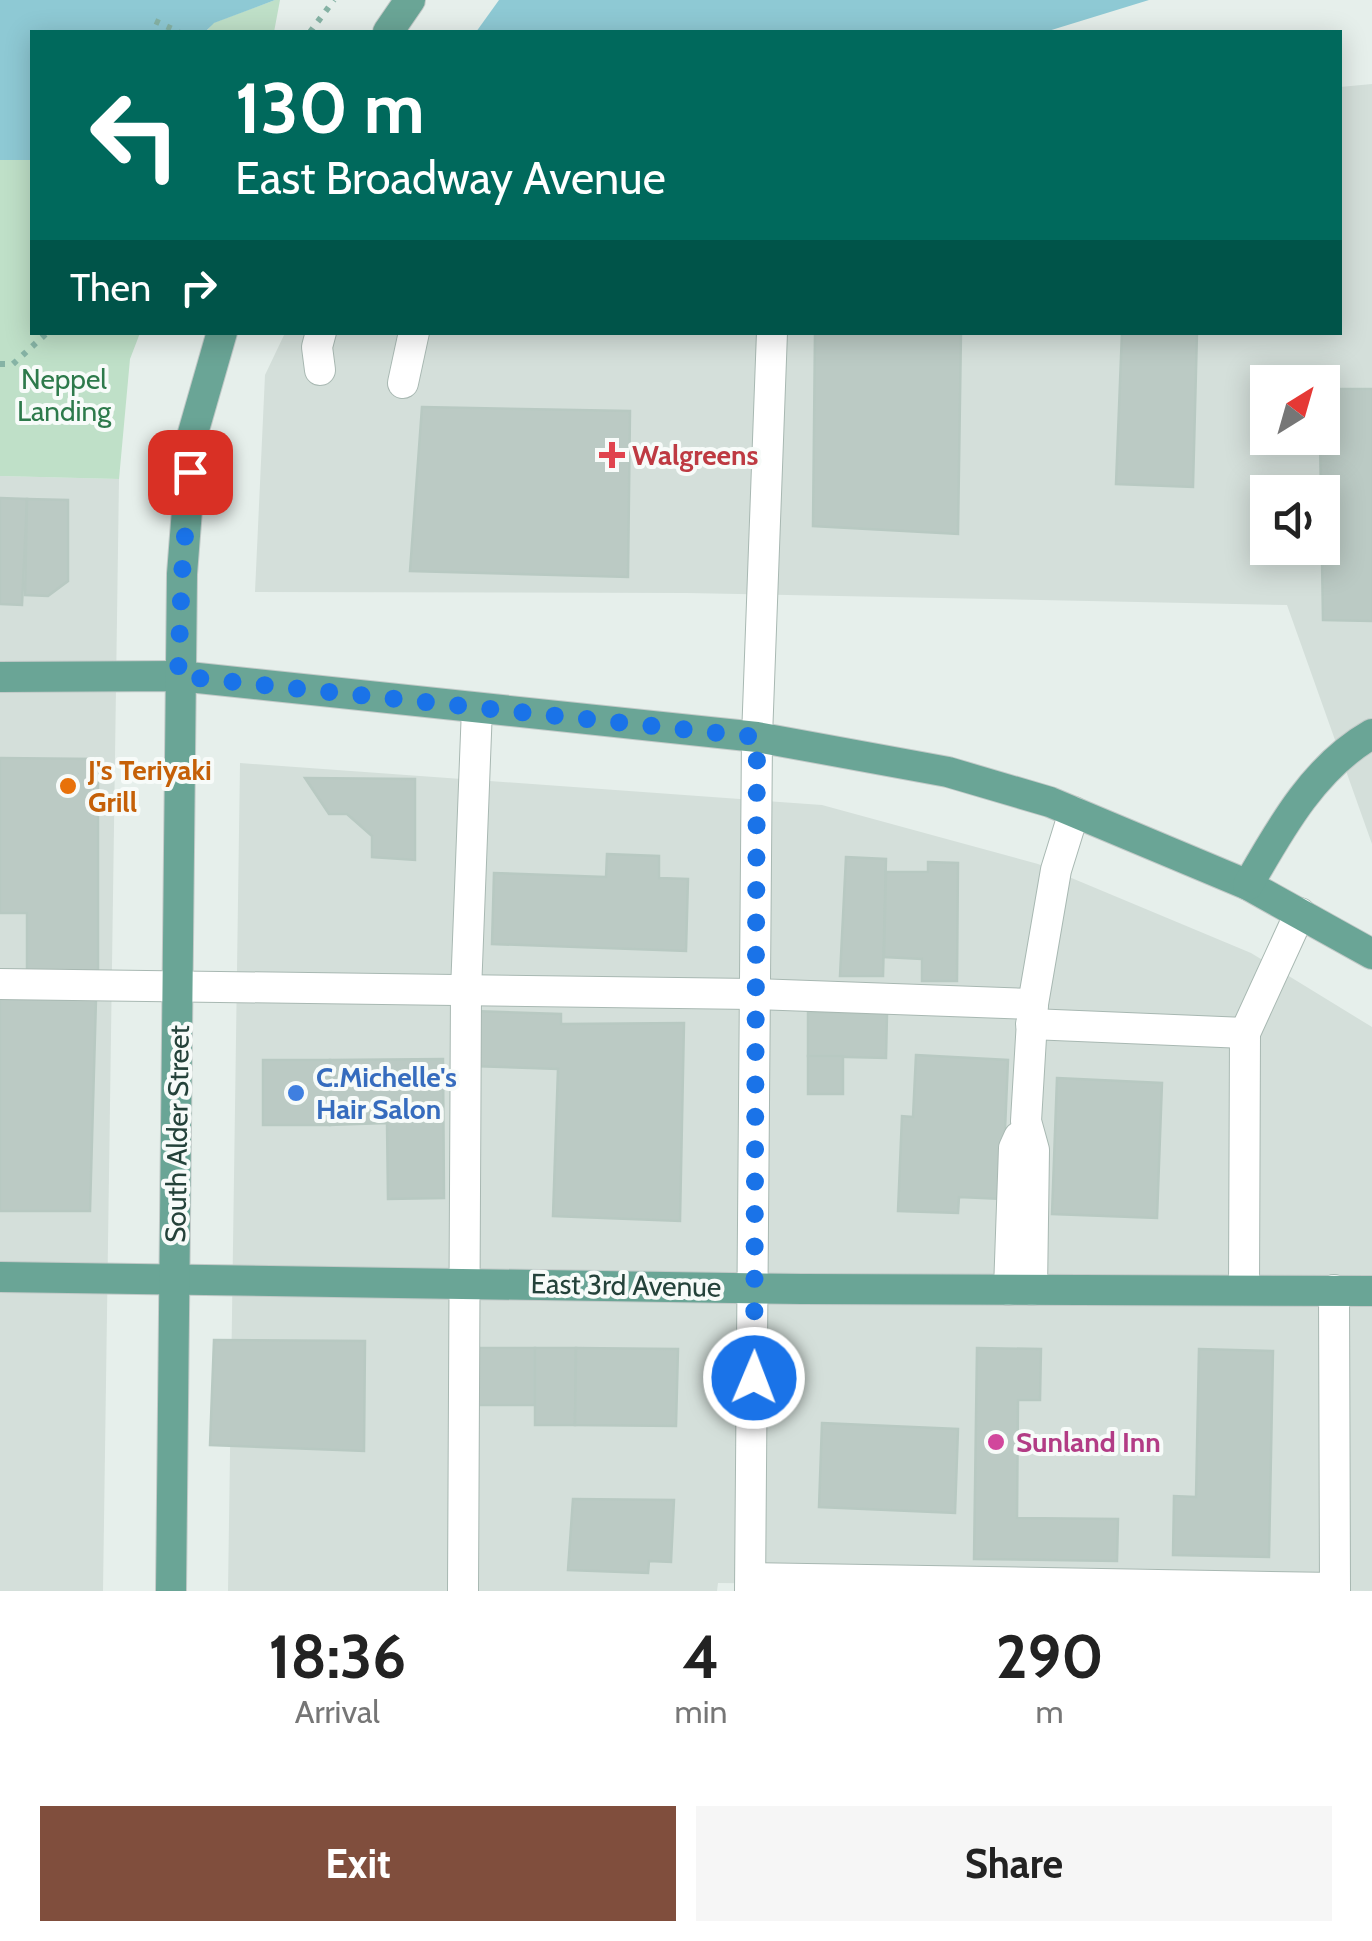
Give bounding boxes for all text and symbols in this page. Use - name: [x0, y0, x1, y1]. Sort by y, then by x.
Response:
- text: 130 m: [235, 65, 425, 151]
- icon: left: [70, 70, 200, 200]
- text: East Broadway Avenue: [235, 151, 666, 205]
- icon: right: [171, 260, 226, 315]
- text: Then: [70, 264, 151, 311]
- park label: Neppel Landing: [17, 362, 112, 428]
- north arrow: [1250, 365, 1340, 455]
- map controls: [1250, 365, 1340, 565]
- pin: [148, 430, 233, 515]
- place label: Walgreens: [632, 438, 758, 472]
- marker: Walgreens: [601, 444, 623, 466]
- icon: arrive: [163, 445, 218, 500]
- button: sound: [1250, 475, 1340, 565]
- place label: J's Teriyaki Grill: [87, 753, 212, 819]
- marker: J's Teriyaki Grill: [57, 775, 79, 797]
- street label: South Alder Street: [158, 1025, 196, 1243]
- place label: C.Michelle's Hair Salon: [316, 1060, 457, 1126]
- marker: C.Michelle's Hair Salon: [285, 1082, 307, 1104]
- street label: East 3rd Avenue: [530, 1266, 722, 1304]
- position arrow: [702, 1326, 806, 1430]
- place label: Sunland Inn: [1016, 1425, 1161, 1459]
- marker: Sunland Inn: [985, 1431, 1007, 1453]
- text: 18:36: [268, 1620, 406, 1693]
- text: 4: [682, 1620, 720, 1693]
- text: 290: [996, 1620, 1104, 1693]
- text: Arrival: [295, 1692, 380, 1731]
- text: min: [675, 1692, 727, 1731]
- text: m: [1036, 1692, 1064, 1731]
- button: Exit: [40, 1806, 676, 1921]
- button: Share: [696, 1806, 1332, 1921]

